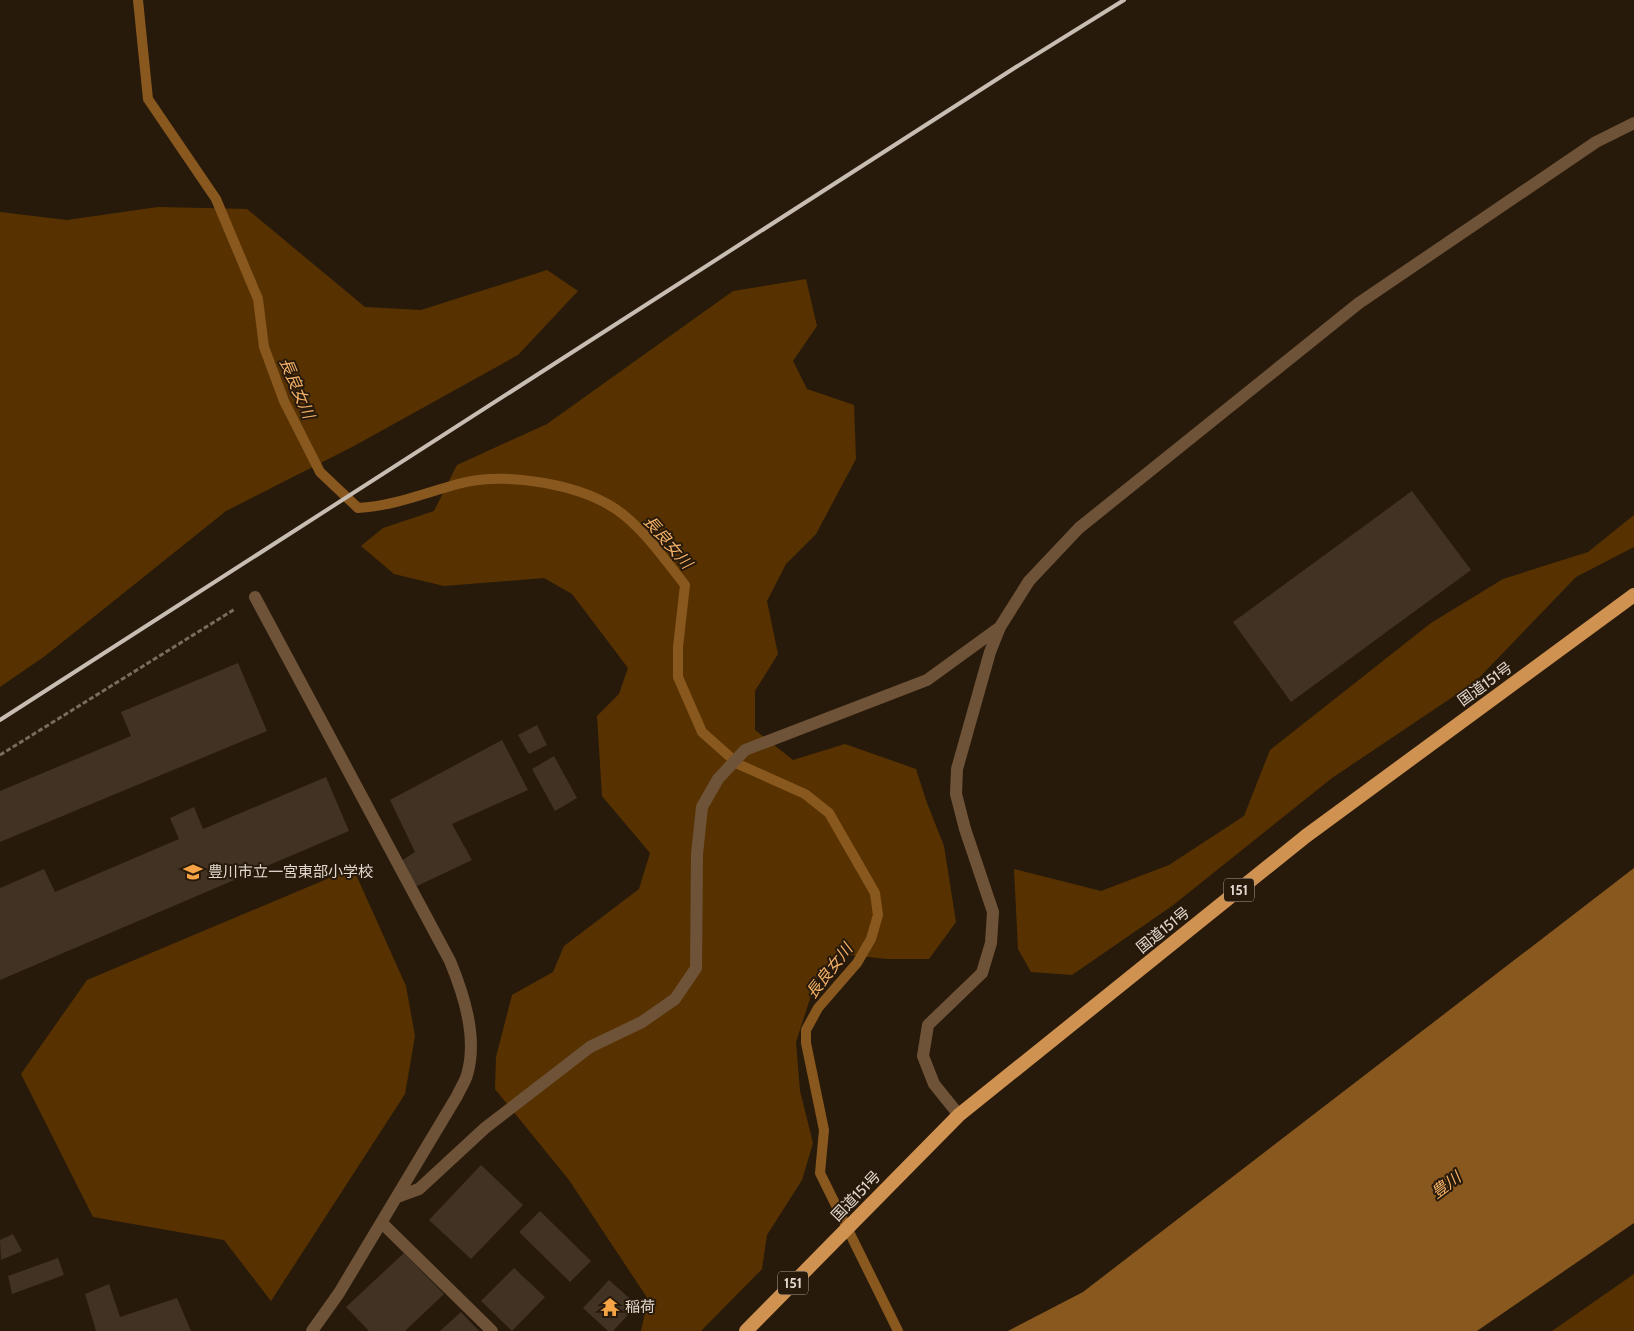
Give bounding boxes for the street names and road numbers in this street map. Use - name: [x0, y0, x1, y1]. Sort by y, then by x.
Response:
- street label: 国道151号: [1454, 658, 1516, 710]
- road number: 151: [1224, 878, 1254, 902]
- street label: 国道151号: [1133, 903, 1193, 957]
- street label: 国道151号: [828, 1167, 884, 1225]
- road number: 151: [778, 1272, 808, 1295]

